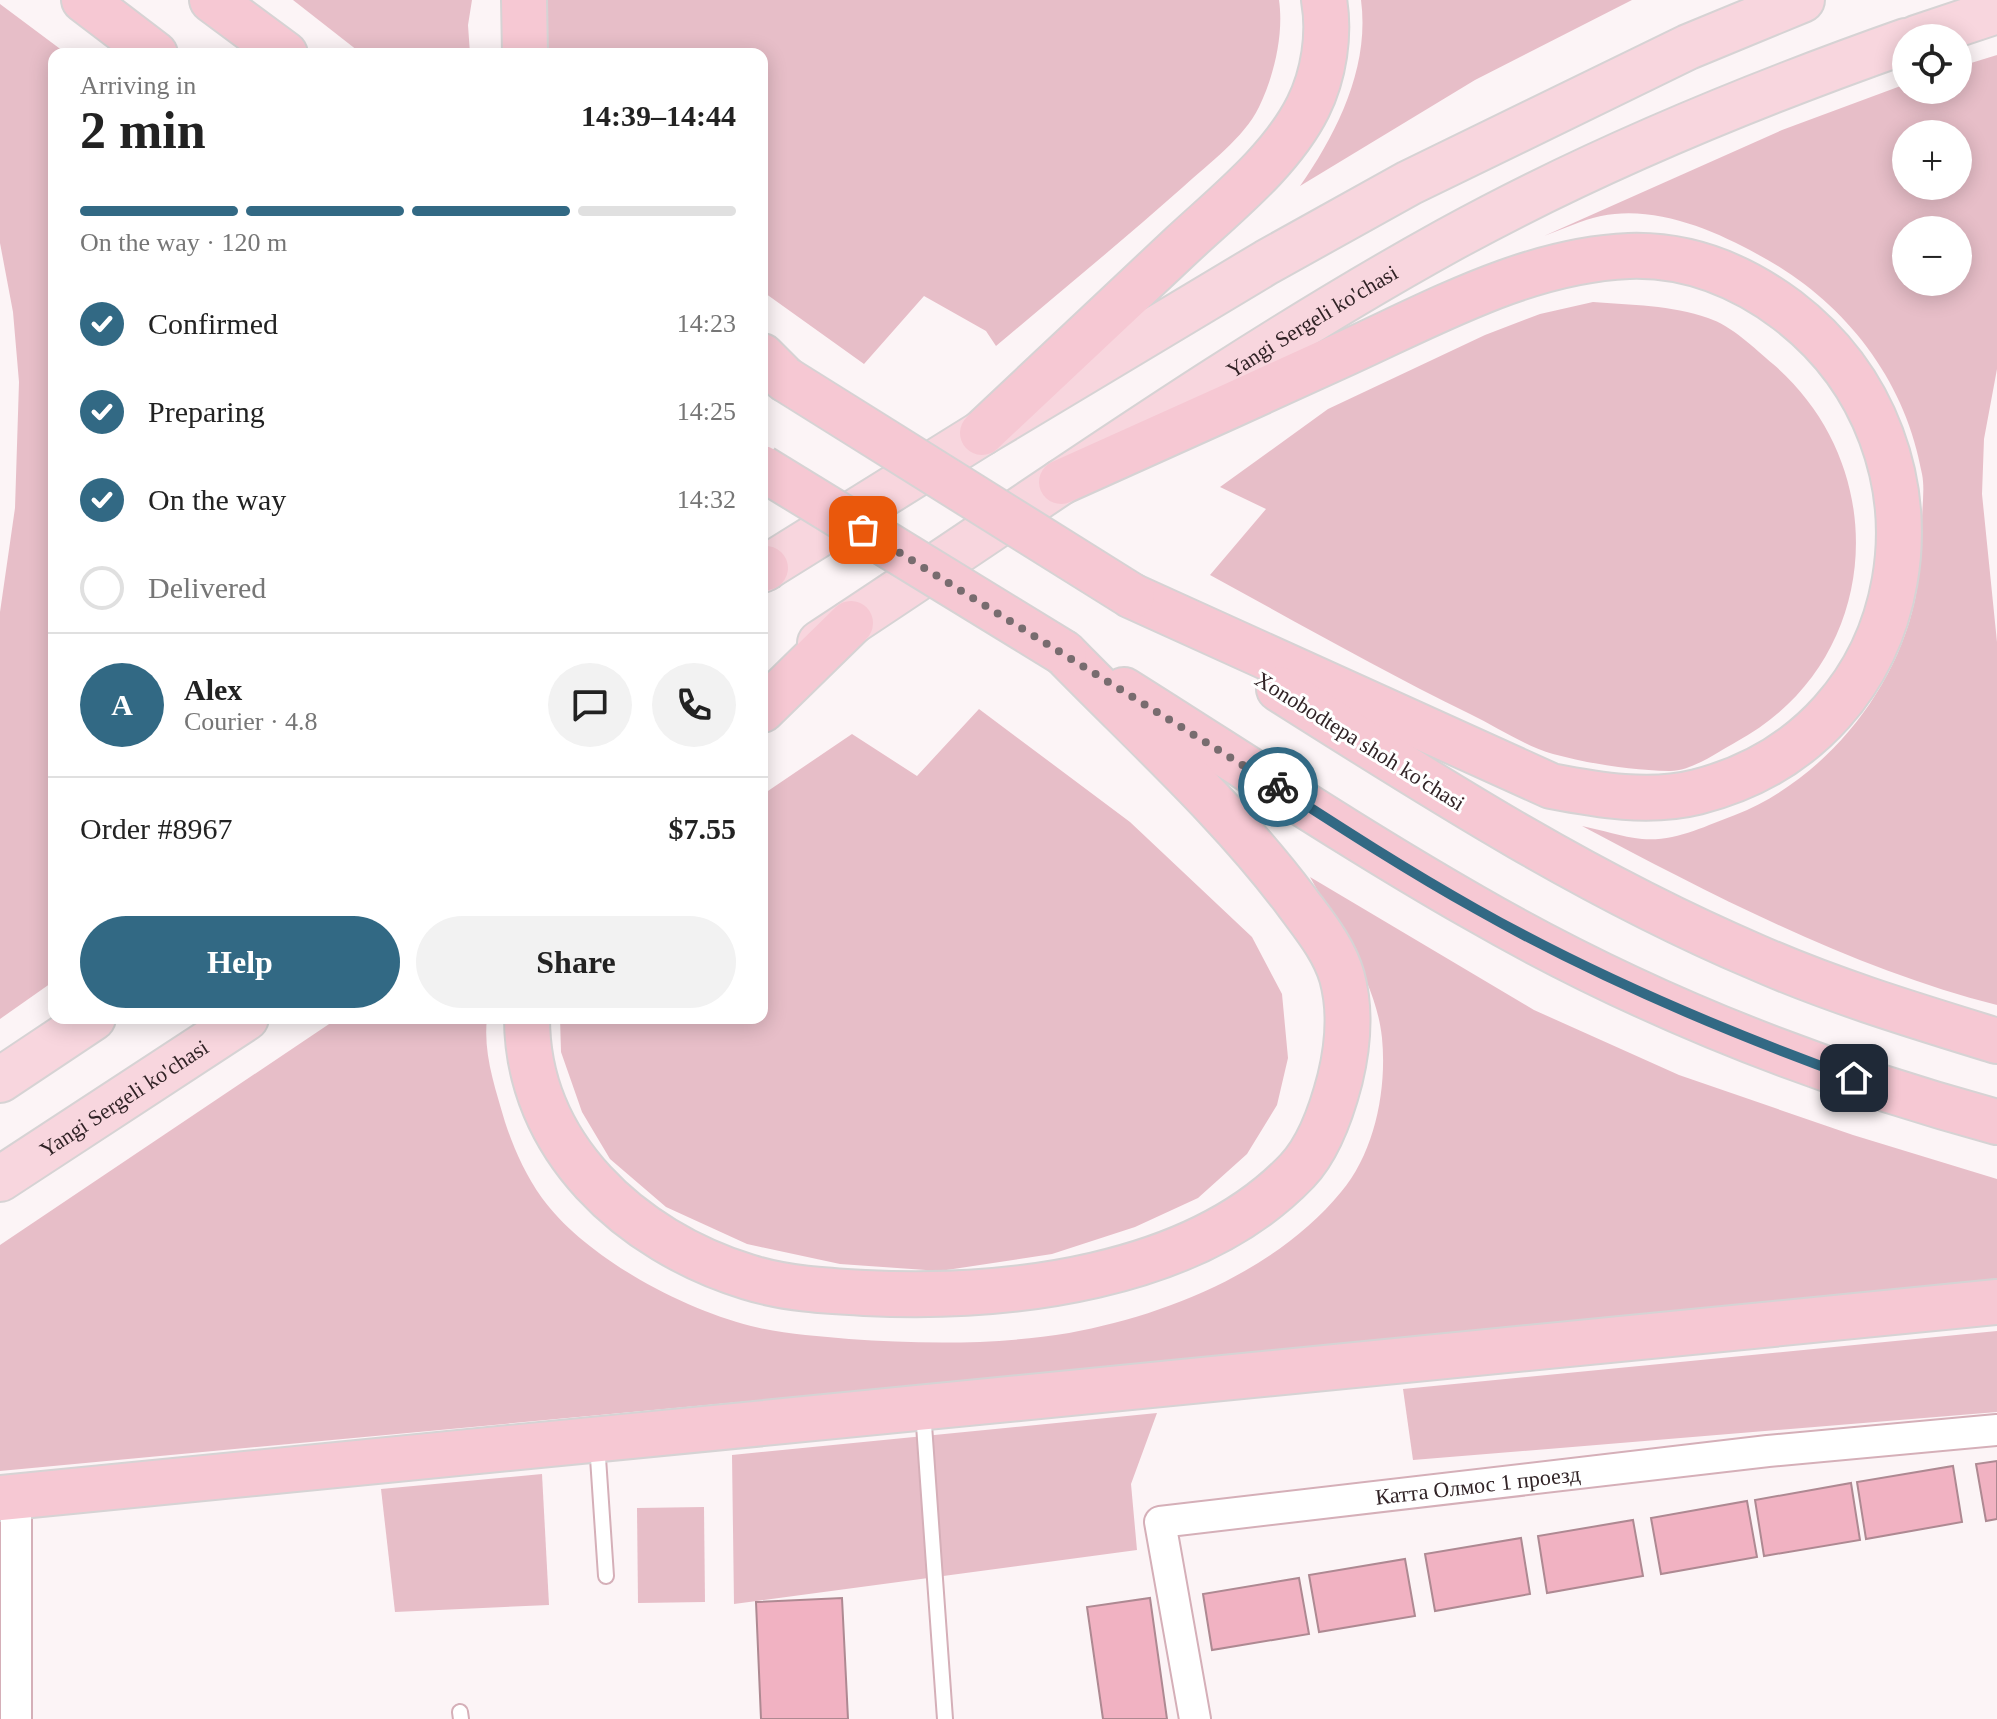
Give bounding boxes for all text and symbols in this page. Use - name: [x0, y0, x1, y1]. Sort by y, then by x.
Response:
- map controls: [1892, 24, 1972, 296]
- button: locate: [1892, 24, 1972, 104]
- text: Arriving in: [80, 71, 196, 100]
- text: 14:39–14:44: [581, 99, 736, 132]
- text: 2 min: [80, 102, 206, 159]
- button: +: [1892, 120, 1972, 200]
- button: −: [1892, 216, 1972, 296]
- text: On the way · 120 m: [80, 228, 287, 257]
- street label: Yangi Sergeli ko'chasi: [1222, 259, 1402, 383]
- icon: check: [80, 302, 124, 346]
- text: Confirmed: [148, 307, 278, 340]
- text: 14:23: [677, 309, 736, 338]
- icon: check: [80, 390, 124, 434]
- text: Preparing: [148, 395, 265, 428]
- text: 14:25: [677, 397, 736, 426]
- icon: check: [80, 478, 124, 522]
- text: On the way: [148, 483, 286, 516]
- text: 14:32: [677, 485, 736, 514]
- pin: [829, 496, 897, 564]
- icon: bag: [841, 508, 885, 552]
- text: Delivered: [148, 571, 266, 604]
- button: chat: [548, 663, 632, 747]
- button: phone: [652, 663, 736, 747]
- street label: Xonobodtepa shoh ko'chasi: [1251, 666, 1469, 816]
- text: Alex: [184, 673, 242, 706]
- text: A: [111, 688, 133, 721]
- text: Courier · 4.8: [184, 707, 318, 736]
- courier: [1238, 747, 1318, 827]
- icon: bike: [1256, 765, 1300, 809]
- text: Order #8967: [80, 812, 232, 845]
- text: $7.55: [669, 812, 736, 845]
- button: Help: [80, 916, 400, 1008]
- button: Share: [416, 916, 736, 1008]
- street label: Yangi Sergeli ko'chasi: [35, 1034, 213, 1162]
- pin: [1820, 1044, 1888, 1112]
- icon: home: [1832, 1056, 1876, 1100]
- street label: Катта Олмос 1 проезд: [1374, 1461, 1582, 1509]

